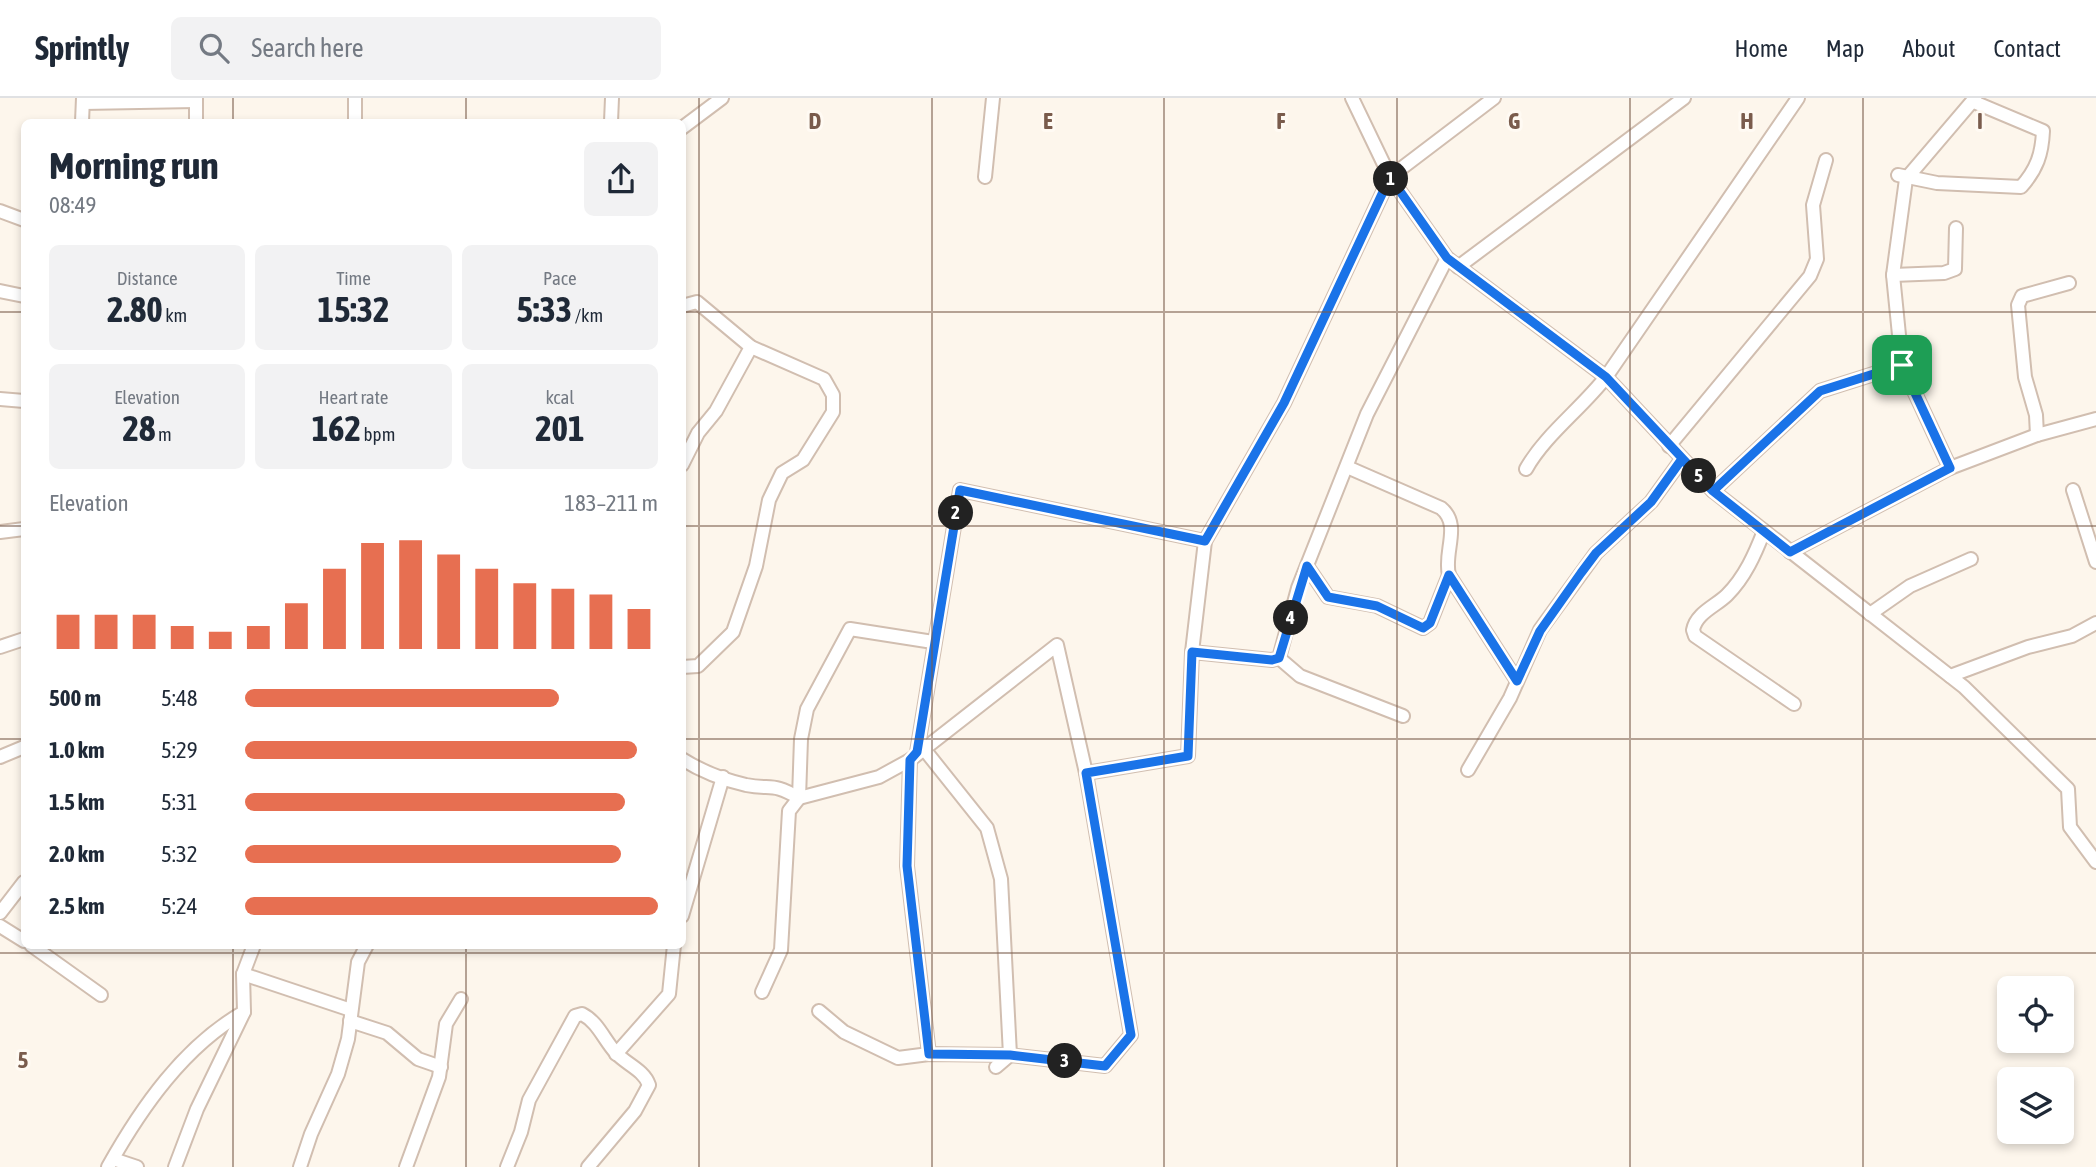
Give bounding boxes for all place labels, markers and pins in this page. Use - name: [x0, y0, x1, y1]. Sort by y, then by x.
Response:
- pin: 1: [1374, 162, 1408, 196]
- pin: [1872, 335, 1932, 395]
- pin: 5: [1682, 458, 1716, 494]
- pin: 2: [939, 496, 974, 530]
- pin: 4: [1274, 601, 1308, 636]
- pin: 3: [1048, 1044, 1082, 1079]

